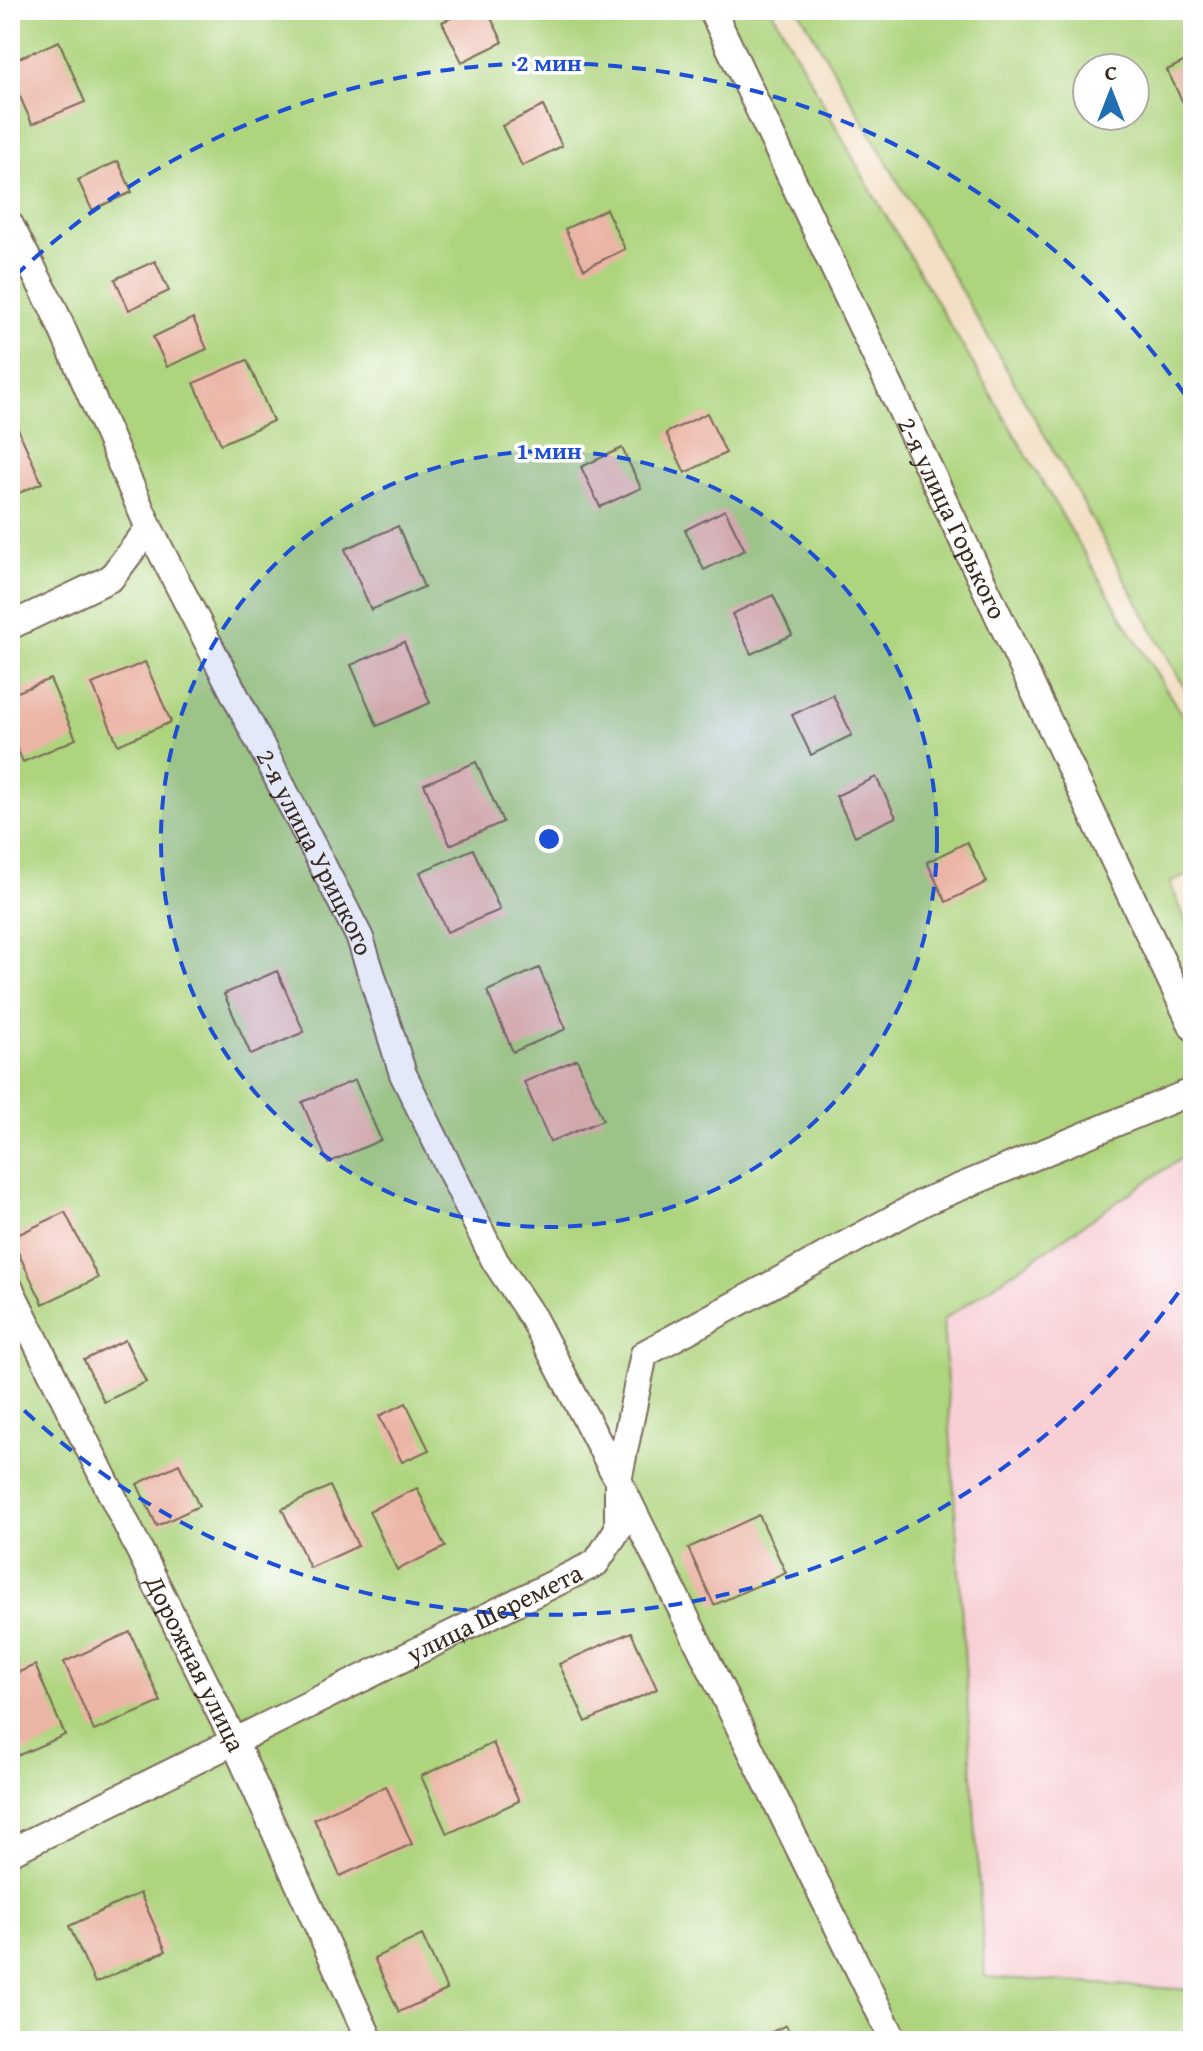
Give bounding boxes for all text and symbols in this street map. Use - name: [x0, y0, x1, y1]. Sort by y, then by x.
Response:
- text: 2 мин: [516, 45, 582, 80]
- north arrow: [1071, 52, 1151, 132]
- text: С: [1105, 56, 1117, 88]
- street label: 2-я улица Горького: [888, 410, 1017, 625]
- text: 1 мин: [516, 433, 582, 468]
- street label: 2-я улица Урицкого: [247, 742, 384, 960]
- centre of rings: [535, 825, 563, 853]
- street label: улица Шеремета: [399, 1553, 589, 1673]
- street label: Дорожная улица: [135, 1567, 257, 1758]

